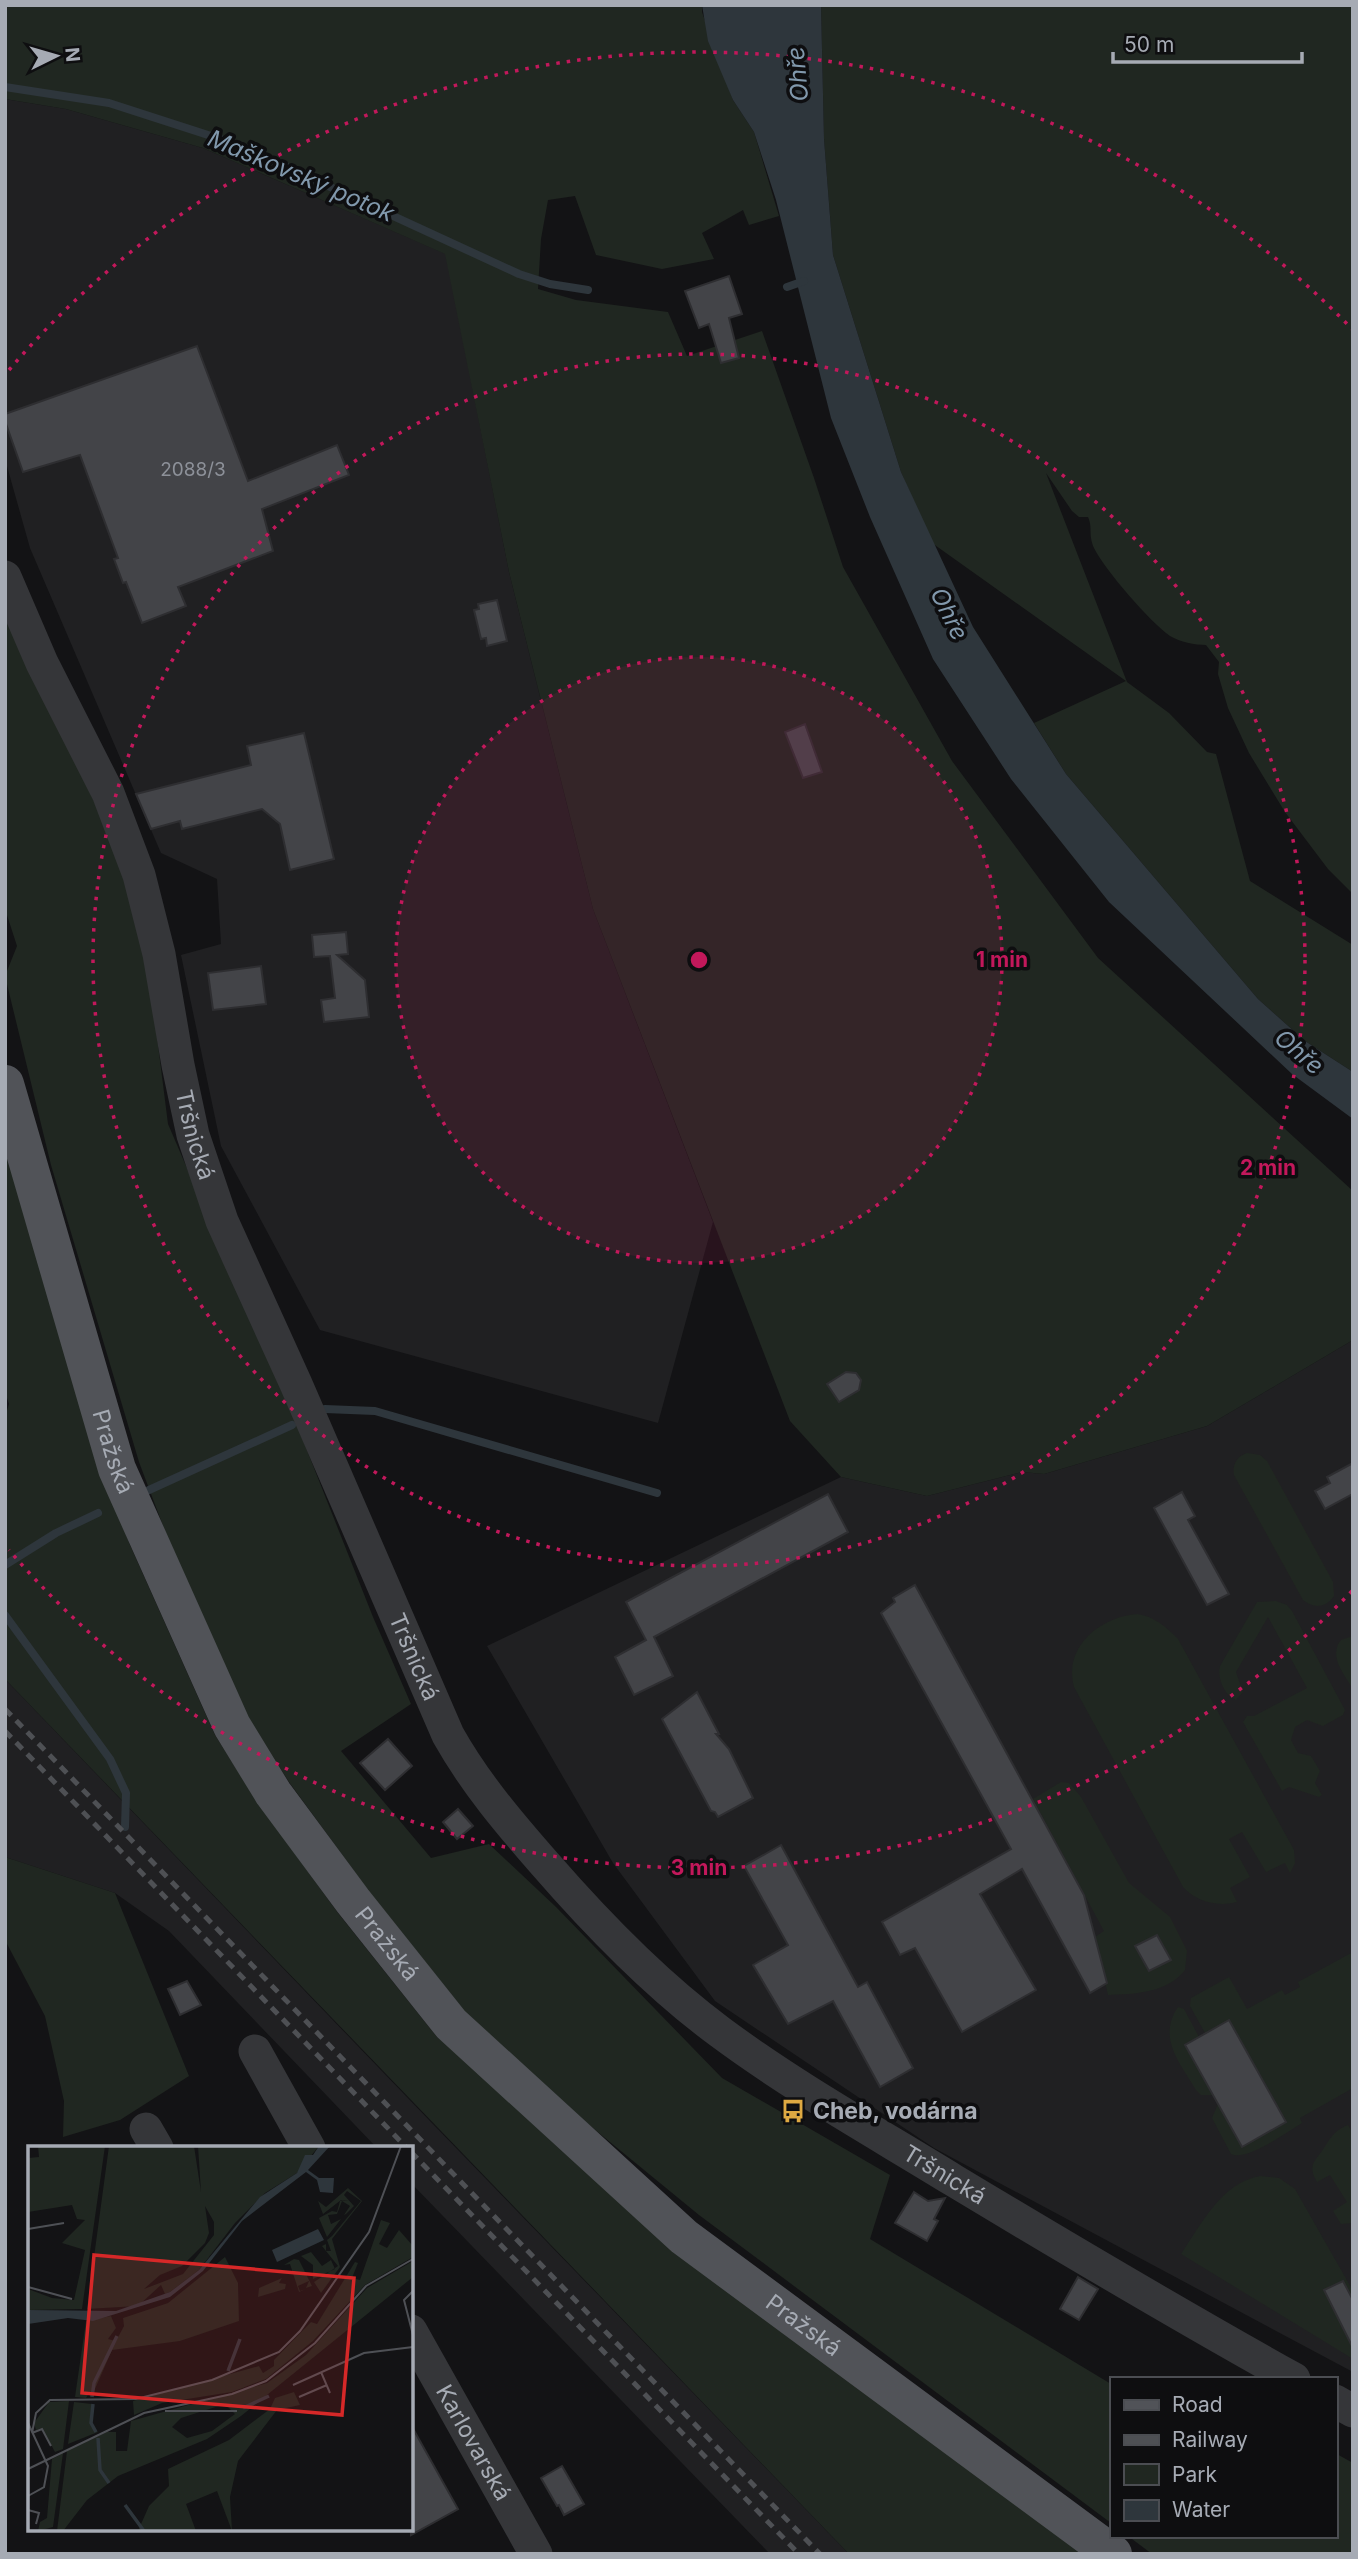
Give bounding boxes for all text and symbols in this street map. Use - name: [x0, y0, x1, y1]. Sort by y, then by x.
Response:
- north arrow: [21, 21, 91, 91]
- scale bar: [1113, 21, 1302, 65]
- text: 50 m: [1124, 32, 1174, 57]
- water label: Ohře: [781, 45, 814, 103]
- text: N: [60, 46, 85, 63]
- water label: Maškovský potok: [204, 123, 399, 228]
- house number: 2088/3: [160, 458, 226, 481]
- water label: Ohře: [924, 583, 975, 645]
- text: 1 min: [976, 947, 1028, 972]
- centre of rings: [687, 948, 711, 972]
- water label: Ohře: [1269, 1023, 1330, 1080]
- street label: Tršnická: [170, 1087, 221, 1183]
- text: 2 min: [1240, 1155, 1296, 1180]
- street label: Pražská: [86, 1406, 140, 1498]
- street label: Tršnická: [383, 1609, 445, 1705]
- text: 3 min: [671, 1855, 727, 1880]
- street label: Pražská: [349, 1901, 425, 1986]
- bus stop icon: Cheb, vodárna: [779, 2097, 807, 2125]
- place label: Cheb, vodárna: [813, 2097, 978, 2125]
- street label: Tršnická: [898, 2139, 991, 2211]
- inset map: [28, 2146, 413, 2531]
- street label: Pražská: [760, 2288, 847, 2362]
- legend: [1110, 2377, 1337, 2538]
- street label: Karlovarská: [430, 2380, 517, 2506]
- text: Road: [1172, 2392, 1223, 2417]
- text: Railway: [1172, 2427, 1248, 2452]
- text: Park: [1172, 2462, 1217, 2487]
- text: Water: [1172, 2497, 1230, 2522]

